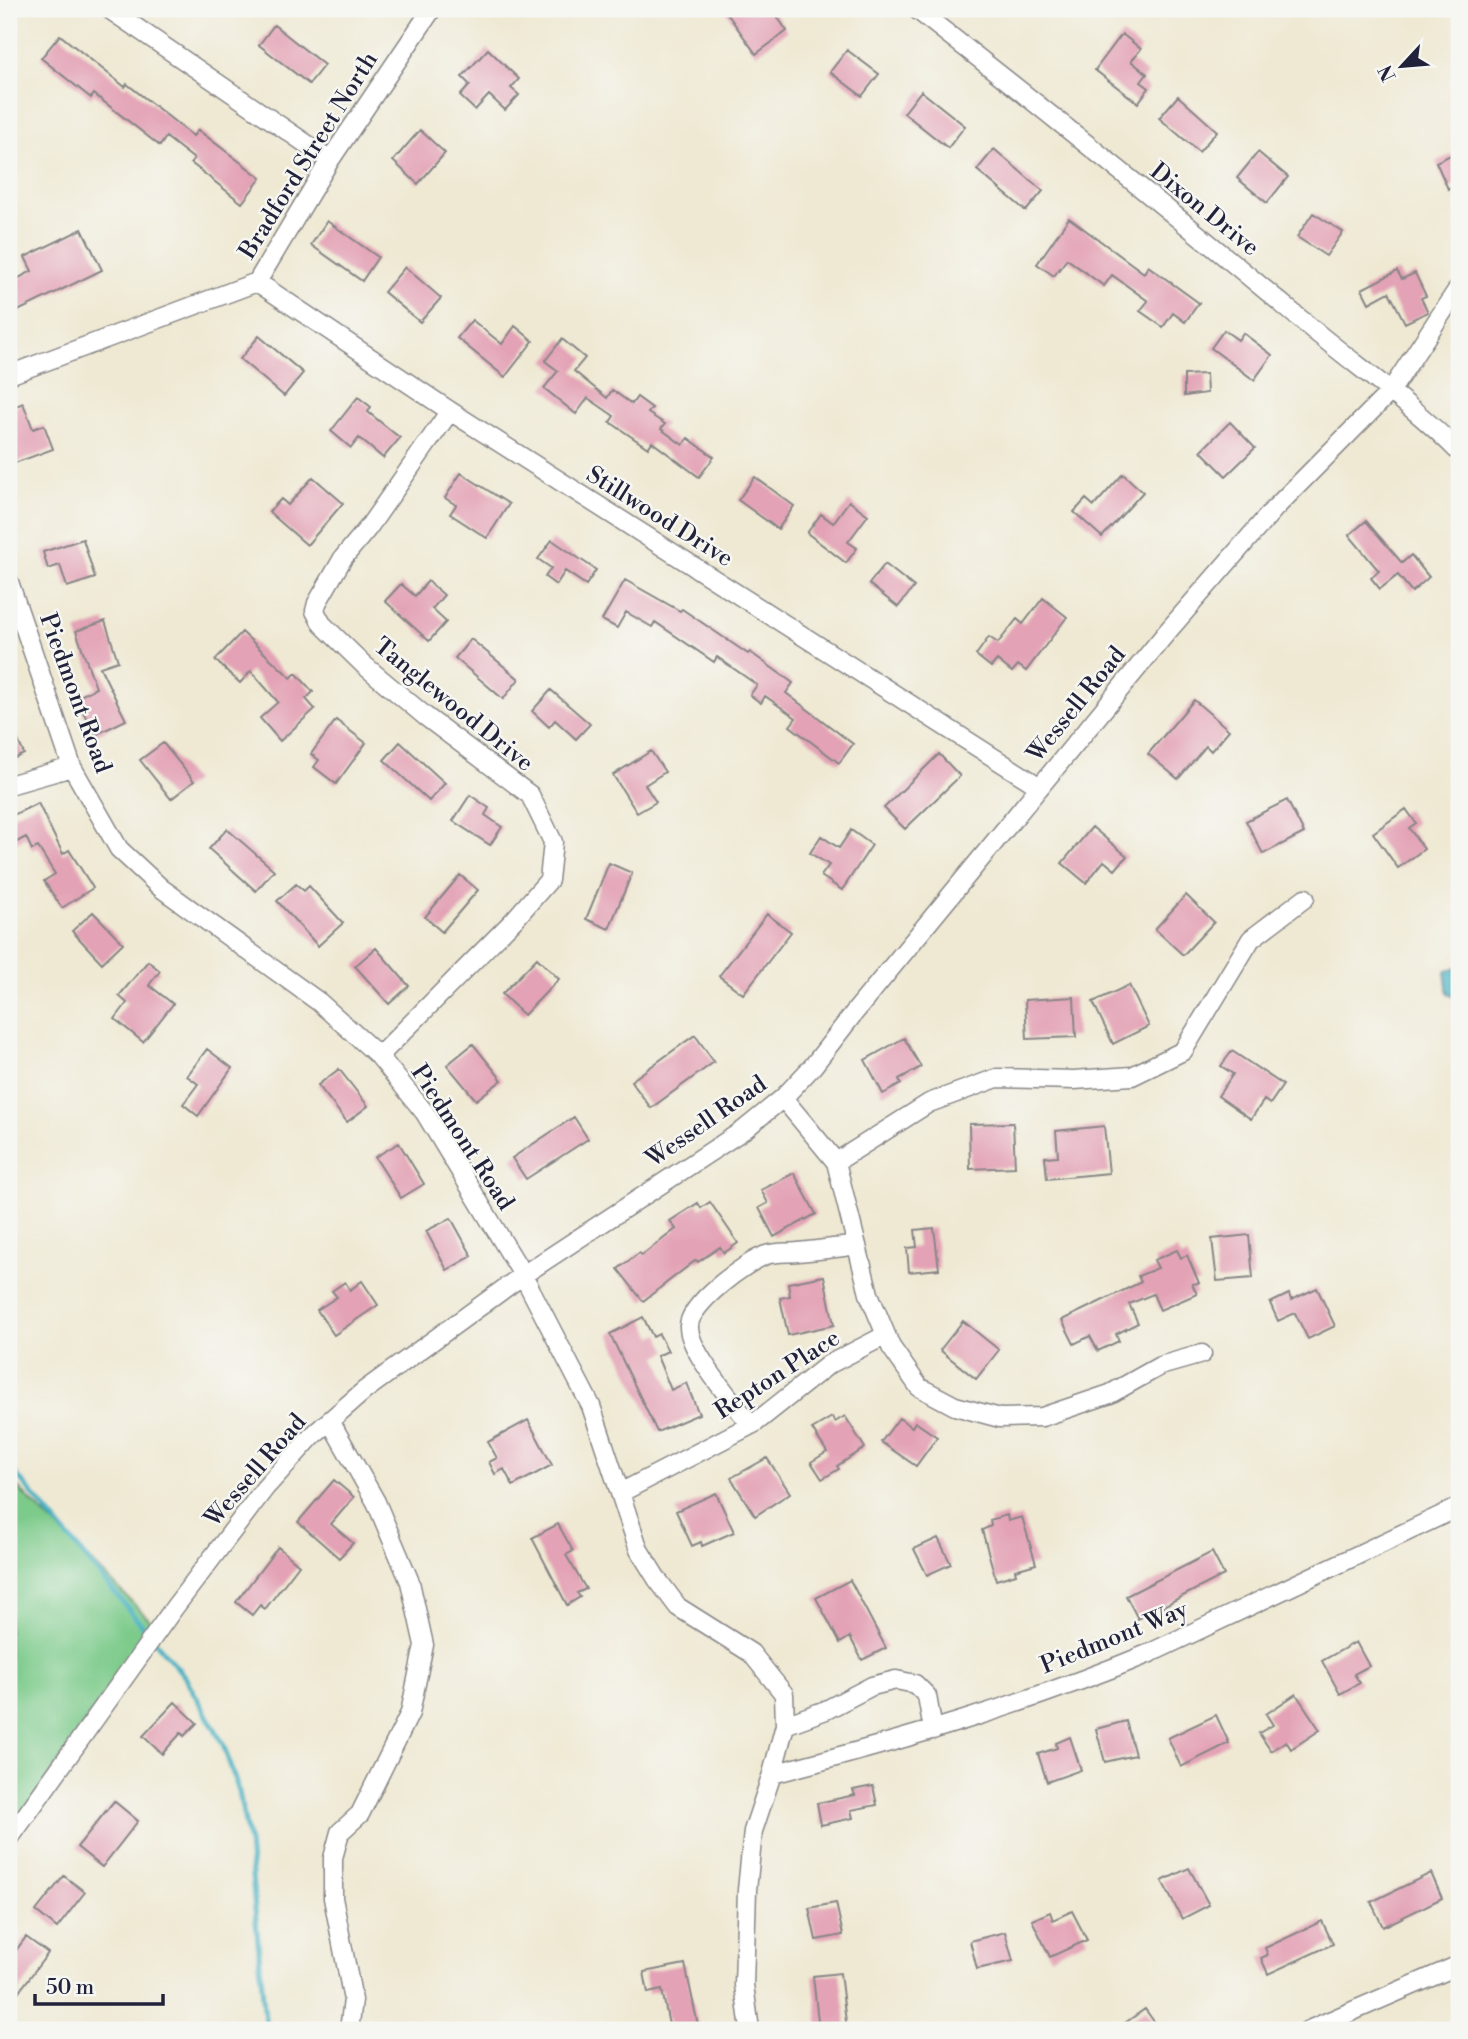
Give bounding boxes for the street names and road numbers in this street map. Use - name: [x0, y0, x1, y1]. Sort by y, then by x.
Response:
- street label: Bradford Street North: [232, 46, 385, 266]
- street label: Dixon Drive: [1144, 157, 1265, 263]
- street label: Stillwood Drive: [581, 460, 738, 574]
- street label: Piedmont Road: [32, 609, 118, 778]
- street label: Tanglewood Drive: [368, 631, 539, 778]
- street label: Wessell Road: [1020, 640, 1133, 769]
- street label: Piedmont Road: [404, 1059, 521, 1216]
- street label: Wessell Road: [640, 1069, 773, 1175]
- street label: Repton Place: [709, 1323, 846, 1426]
- street label: Wessell Road: [198, 1408, 313, 1534]
- street label: Piedmont Way: [1036, 1595, 1193, 1681]

